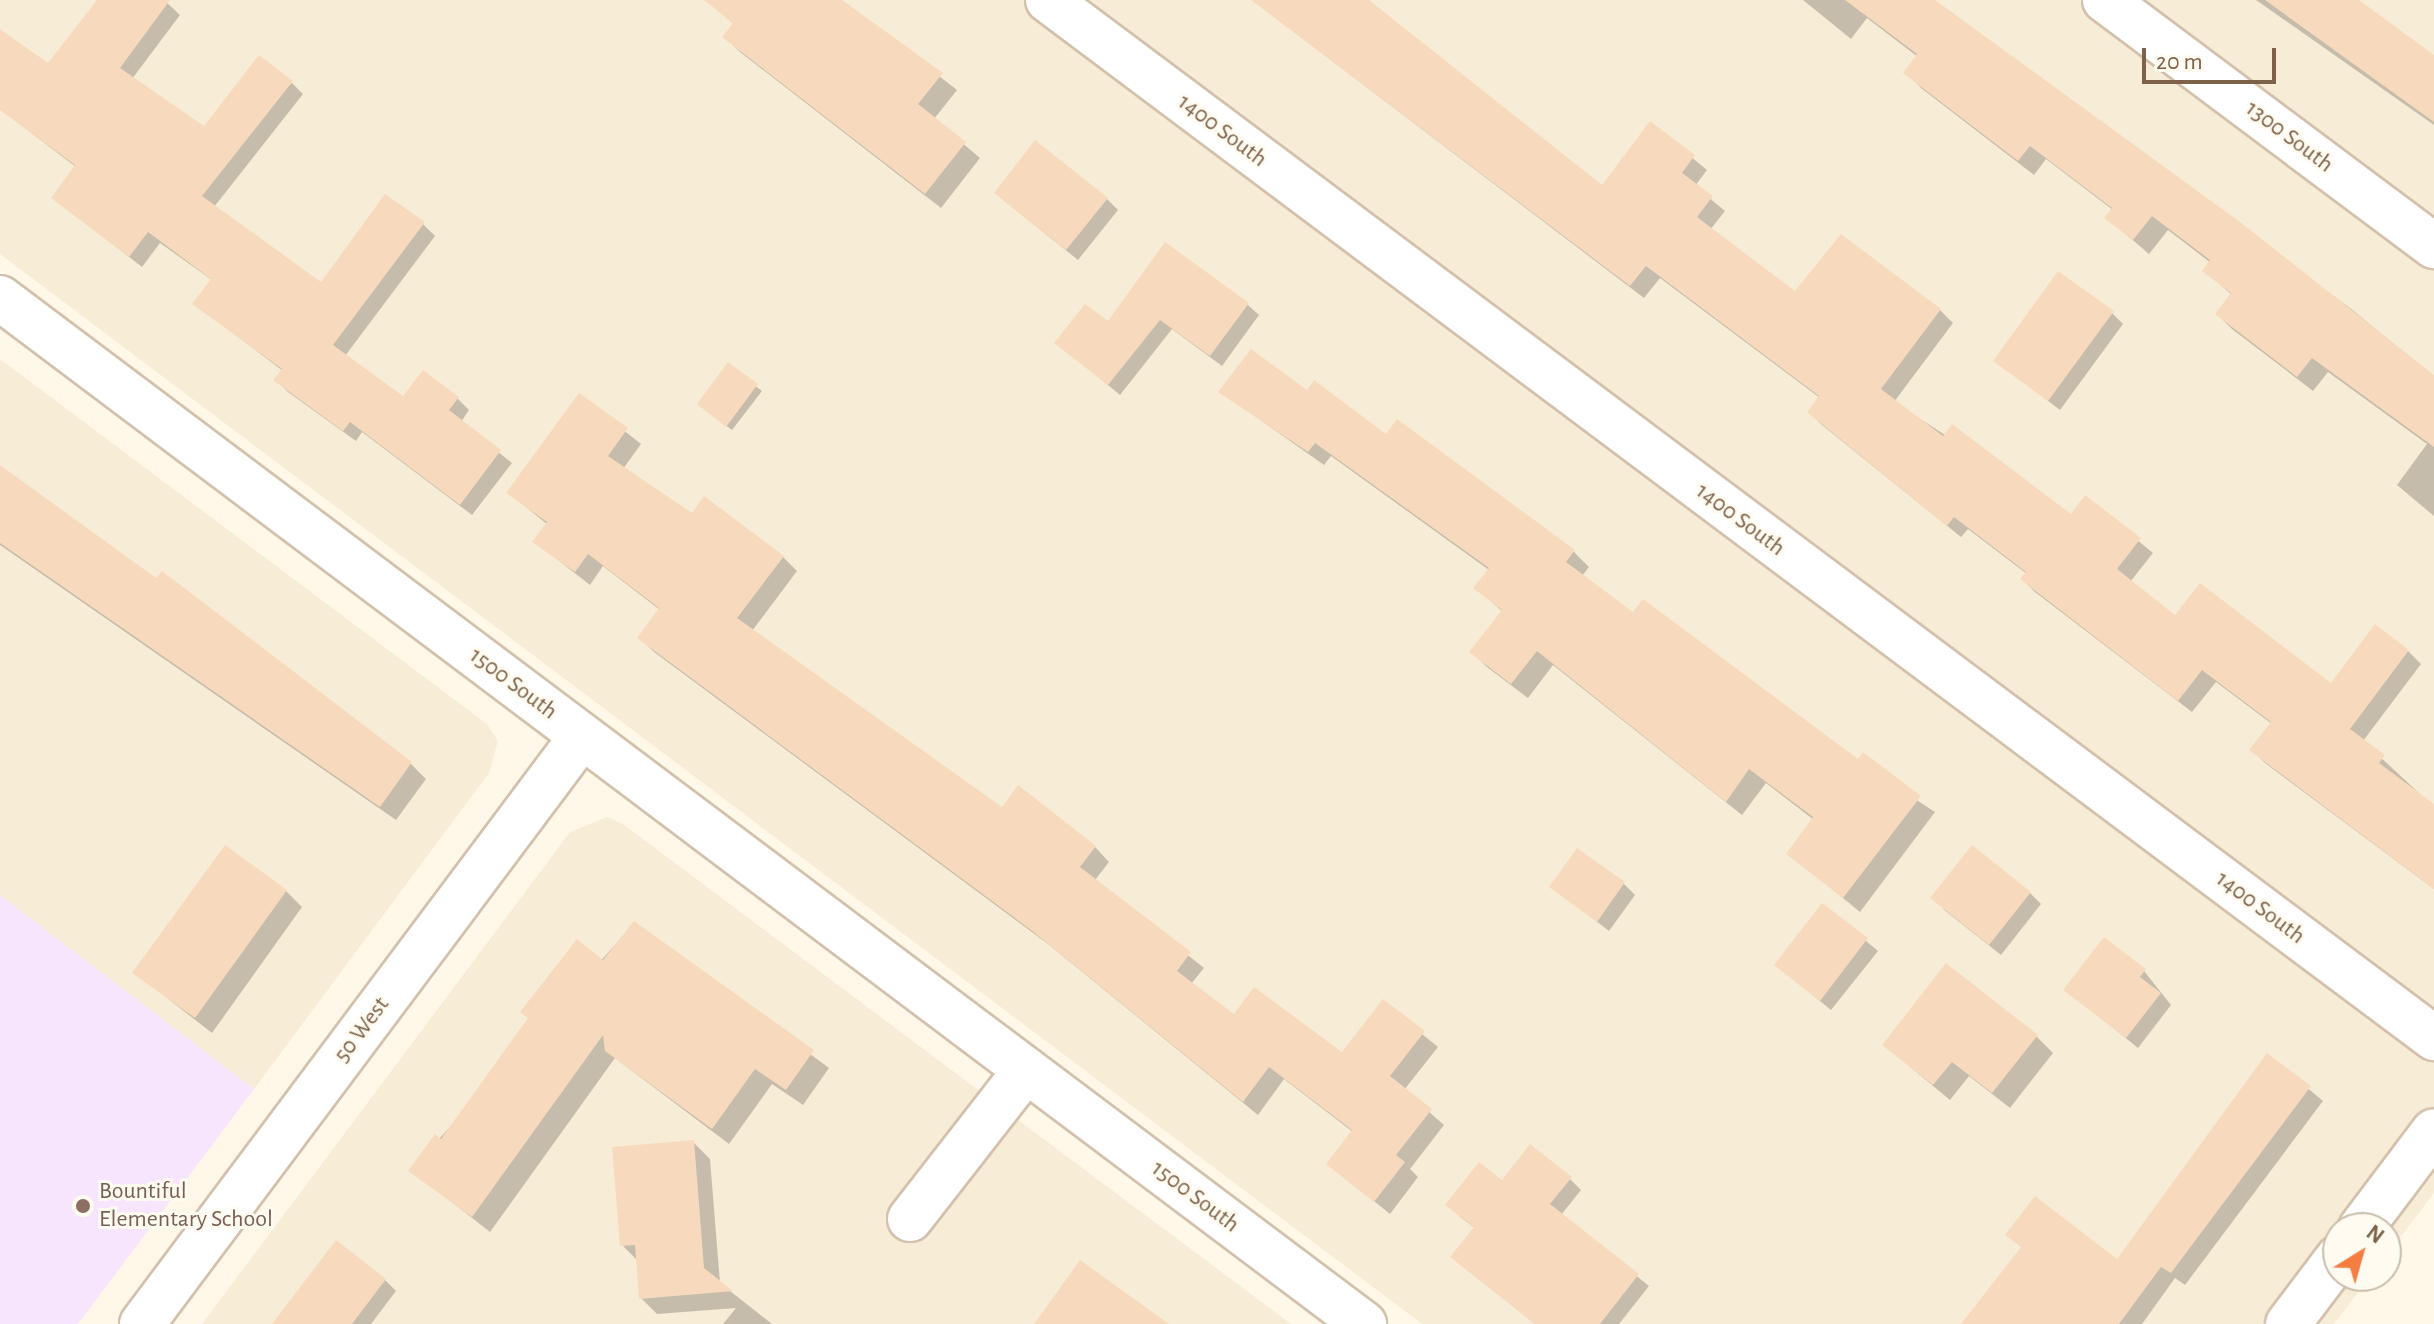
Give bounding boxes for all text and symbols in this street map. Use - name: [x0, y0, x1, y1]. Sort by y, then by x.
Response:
- scale bar: [2146, 32, 2280, 82]
- text: 20 m: [2156, 50, 2203, 74]
- street label: 1400 South: [1172, 88, 1272, 174]
- street label: 1300 South: [2239, 95, 2339, 179]
- street label: 1400 South: [1690, 477, 1790, 563]
- street label: 1500 South: [463, 642, 563, 726]
- street label: 1400 South: [2210, 865, 2310, 951]
- street label: 50 West: [328, 992, 396, 1068]
- street label: 1500 South: [1145, 1155, 1245, 1239]
- place label: Bountiful Elementary School: [99, 1178, 273, 1234]
- marker: Bountiful Elementary School: [74, 1197, 92, 1215]
- north arrow: [2322, 1212, 2402, 1292]
- text: N: [2363, 1221, 2388, 1248]

